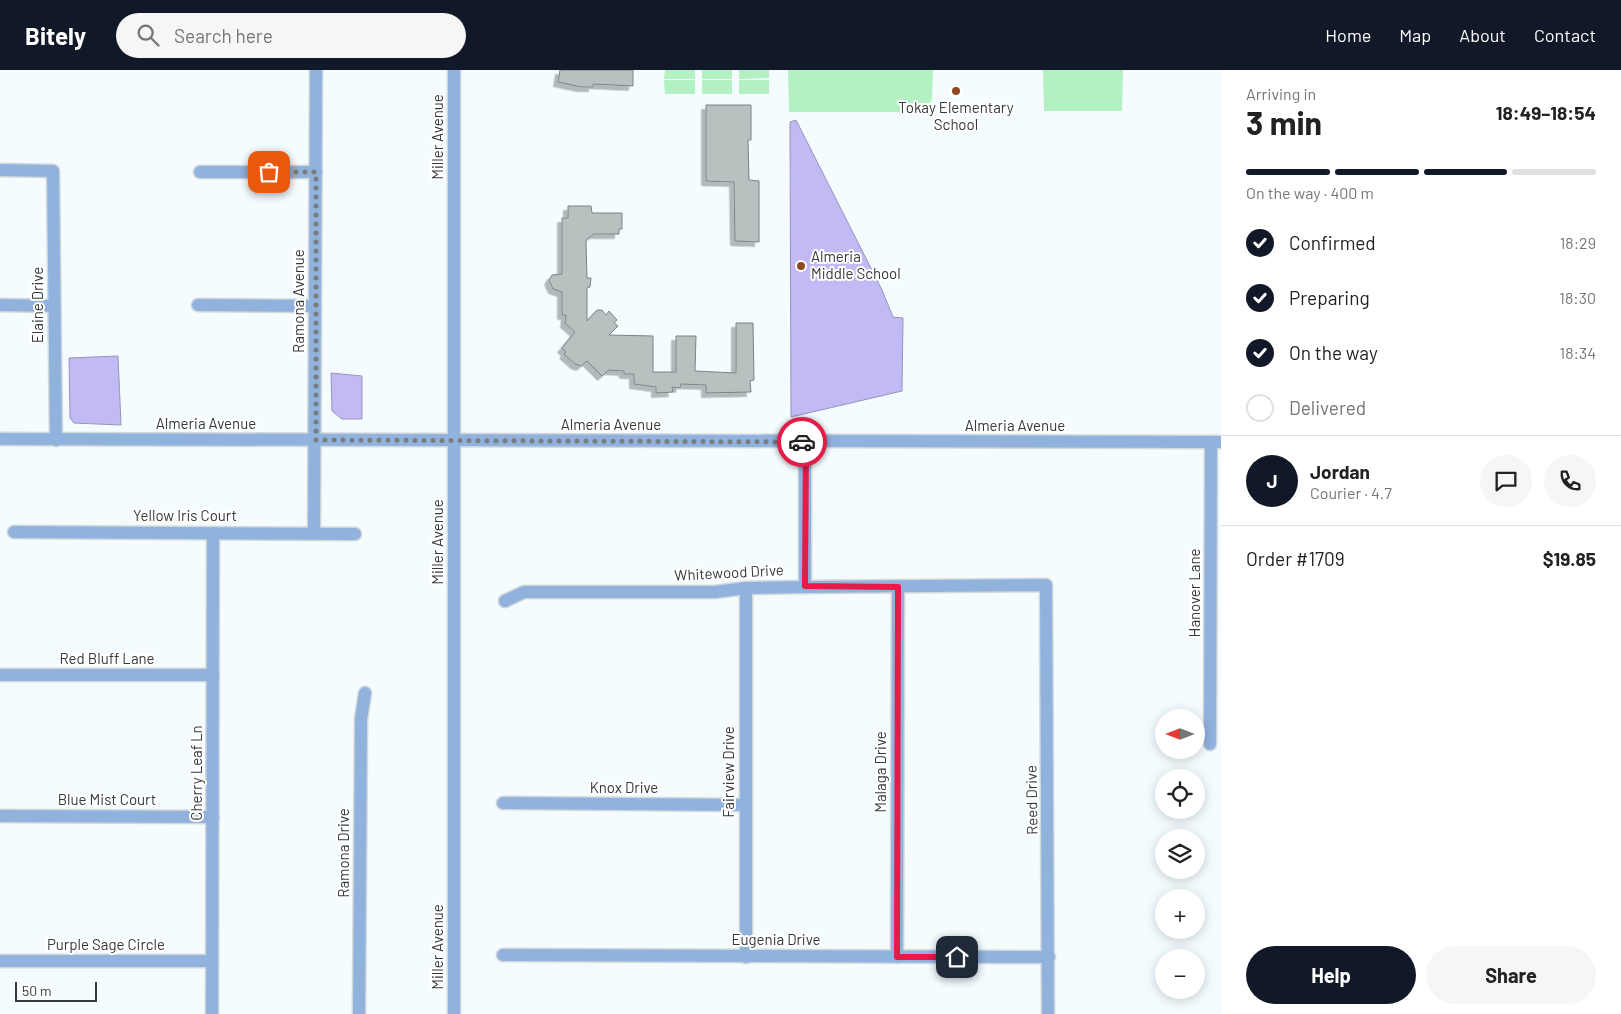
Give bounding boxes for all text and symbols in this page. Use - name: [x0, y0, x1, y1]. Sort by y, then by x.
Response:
- search box: [116, 13, 466, 58]
- text: Bitely: [25, 21, 86, 50]
- icon: search: [134, 21, 162, 49]
- text: Search here: [174, 24, 273, 47]
- text: Home: [1325, 24, 1371, 46]
- text: Map: [1399, 24, 1431, 46]
- text: About: [1459, 24, 1506, 46]
- text: Contact: [1534, 24, 1596, 46]
- text: Arriving in: [1246, 84, 1316, 103]
- marker: Tokay Elementary School: [950, 85, 962, 97]
- street label: Miller Avenue: [428, 94, 446, 180]
- place label: Tokay Elementary School: [898, 98, 1014, 133]
- text: 18:49–18:54: [1496, 101, 1596, 124]
- text: 3 min: [1246, 103, 1322, 141]
- pin: [248, 151, 290, 193]
- icon: bag: [255, 158, 283, 186]
- text: On the way · 400 m: [1246, 183, 1374, 202]
- icon: check: [1246, 229, 1274, 257]
- text: Confirmed: [1289, 231, 1376, 254]
- text: 18:29: [1560, 233, 1596, 252]
- place label: Almeria Middle School: [811, 247, 901, 282]
- street label: Ramona Avenue: [289, 249, 307, 353]
- marker: Almeria Middle School: [795, 260, 807, 272]
- street label: Elaine Drive: [28, 267, 46, 343]
- icon: check: [1246, 284, 1274, 312]
- text: Preparing: [1289, 286, 1370, 309]
- text: 18:30: [1559, 288, 1596, 307]
- icon: check: [1246, 339, 1274, 367]
- text: On the way: [1289, 341, 1378, 364]
- text: 18:34: [1560, 343, 1596, 362]
- text: Delivered: [1289, 396, 1366, 419]
- street label: Almeria Avenue: [156, 414, 256, 432]
- street label: Almeria Avenue: [561, 415, 661, 433]
- street label: Almeria Avenue: [965, 416, 1065, 434]
- courier: [777, 417, 827, 467]
- icon: car: [788, 428, 816, 456]
- button: chat: [1480, 455, 1532, 507]
- button: phone: [1544, 455, 1596, 507]
- text: Jordan: [1310, 460, 1370, 483]
- text: J: [1266, 469, 1278, 492]
- text: Courier · 4.7: [1310, 483, 1392, 502]
- street label: Miller Avenue: [428, 499, 446, 585]
- street label: Yellow Iris Court: [133, 506, 237, 524]
- text: Order #1709: [1246, 547, 1345, 570]
- text: $19.85: [1543, 547, 1596, 570]
- street label: Hanover Lane: [1185, 549, 1203, 637]
- street label: Whitewood Drive: [674, 560, 784, 584]
- street label: Red Bluff Lane: [59, 649, 155, 667]
- north arrow: [1155, 709, 1205, 759]
- map controls: [1155, 709, 1205, 999]
- street label: Cherry Leaf Ln: [187, 725, 205, 821]
- street label: Fairview Drive: [719, 726, 737, 818]
- street label: Malaga Drive: [871, 731, 889, 813]
- street label: Reed Drive: [1021, 765, 1041, 835]
- button: locate: [1155, 769, 1205, 819]
- street label: Knox Drive: [590, 778, 658, 796]
- street label: Blue Mist Court: [58, 790, 156, 808]
- street label: Ramona Drive: [334, 808, 352, 898]
- button: layers: [1155, 829, 1205, 879]
- button: +: [1155, 889, 1205, 939]
- street label: Miller Avenue: [428, 904, 446, 990]
- street label: Eugenia Drive: [731, 930, 821, 948]
- street label: Purple Sage Circle: [47, 935, 165, 953]
- pin: [936, 936, 978, 978]
- icon: home: [943, 943, 971, 971]
- button: Help: [1246, 946, 1416, 1004]
- button: Share: [1426, 946, 1596, 1004]
- button: −: [1155, 949, 1205, 999]
- scale bar: [15, 979, 98, 1002]
- text: 50 m: [22, 982, 51, 999]

